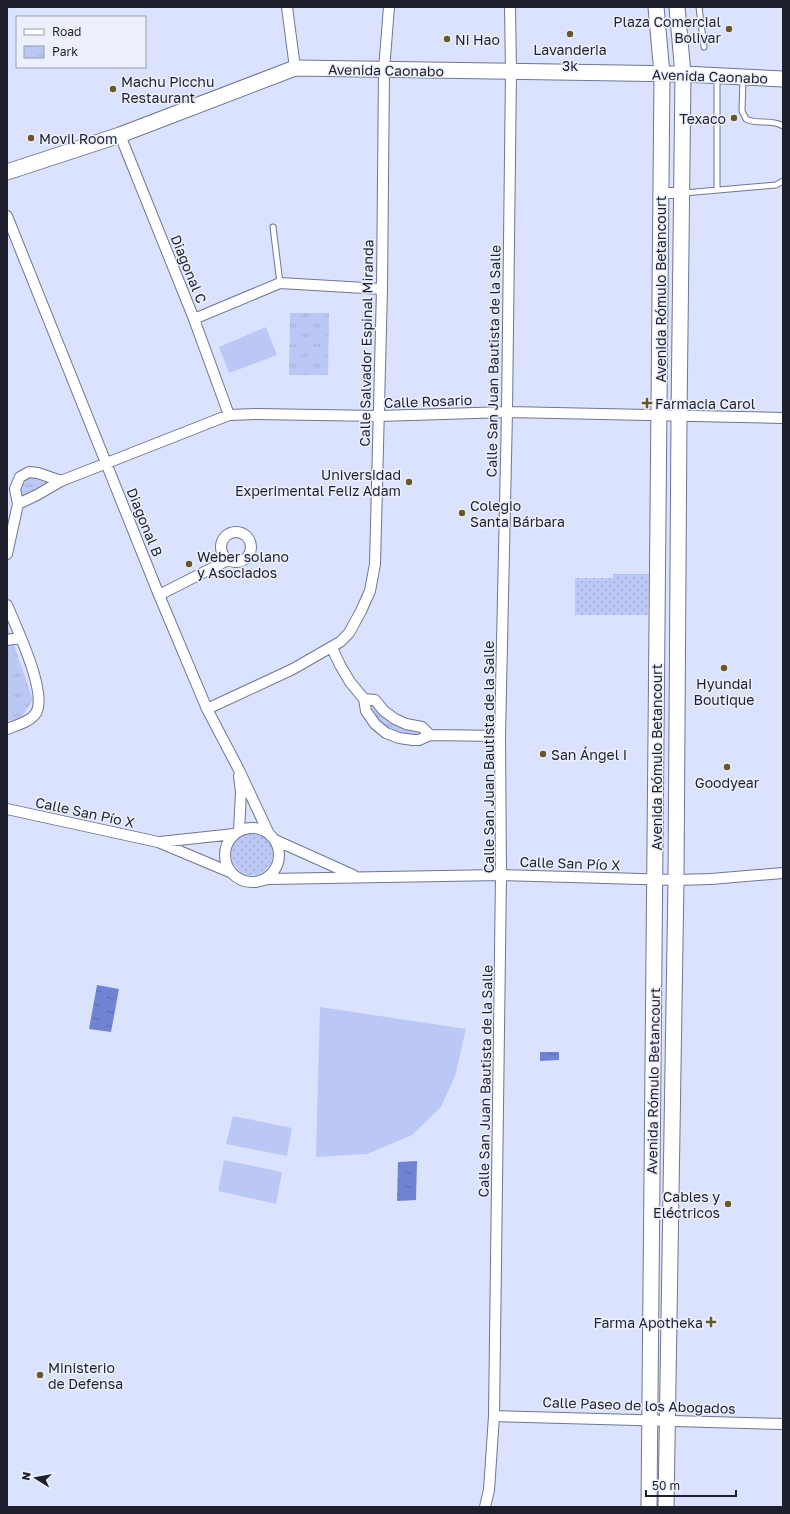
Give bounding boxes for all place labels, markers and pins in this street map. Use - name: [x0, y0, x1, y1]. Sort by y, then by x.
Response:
- place label: Plaza Comercial Bolivar: [613, 13, 722, 46]
- marker: Plaza Comercial Bolivar: [724, 24, 734, 34]
- marker: Lavanderia 3k: [565, 29, 575, 39]
- place label: Ni Hao: [455, 31, 500, 48]
- marker: Ni Hao: [442, 34, 452, 44]
- place label: Lavanderia 3k: [533, 41, 607, 74]
- place label: Machu Picchu Restaurant: [121, 73, 214, 106]
- marker: Machu Picchu Restaurant: [108, 84, 118, 94]
- place label: Texaco: [679, 110, 726, 127]
- marker: Texaco: [729, 113, 739, 123]
- place label: Movil Room: [39, 130, 117, 147]
- marker: Movil Room: [26, 133, 36, 143]
- place label: Farmacia Carol: [655, 395, 755, 412]
- marker: Farmacia Carol: [642, 398, 652, 408]
- place label: Universidad Experimental Feliz Adam: [235, 466, 401, 499]
- marker: Universidad Experimental Feliz Adam: [404, 477, 414, 487]
- place label: Colegio Santa Bárbara: [470, 497, 565, 530]
- marker: Colegio Santa Bárbara: [457, 508, 467, 518]
- place label: Weber solano y Asociados: [197, 548, 289, 581]
- marker: Weber solano y Asociados: [184, 559, 194, 569]
- marker: Hyundai Boutique: [719, 663, 729, 673]
- place label: Hyundai Boutique: [694, 675, 754, 708]
- place label: San Ángel I: [551, 746, 627, 763]
- marker: San Ángel I: [538, 749, 548, 759]
- marker: Goodyear: [722, 762, 732, 772]
- place label: Goodyear: [695, 774, 760, 791]
- place label: Cables y Eléctricos: [653, 1188, 720, 1221]
- marker: Cables y Eléctricos: [723, 1199, 733, 1209]
- place label: Farma Apotheka: [593, 1314, 703, 1331]
- marker: Farma Apotheka: [706, 1317, 716, 1327]
- place label: Ministerio de Defensa: [48, 1359, 123, 1392]
- marker: Ministerio de Defensa: [35, 1370, 45, 1380]

